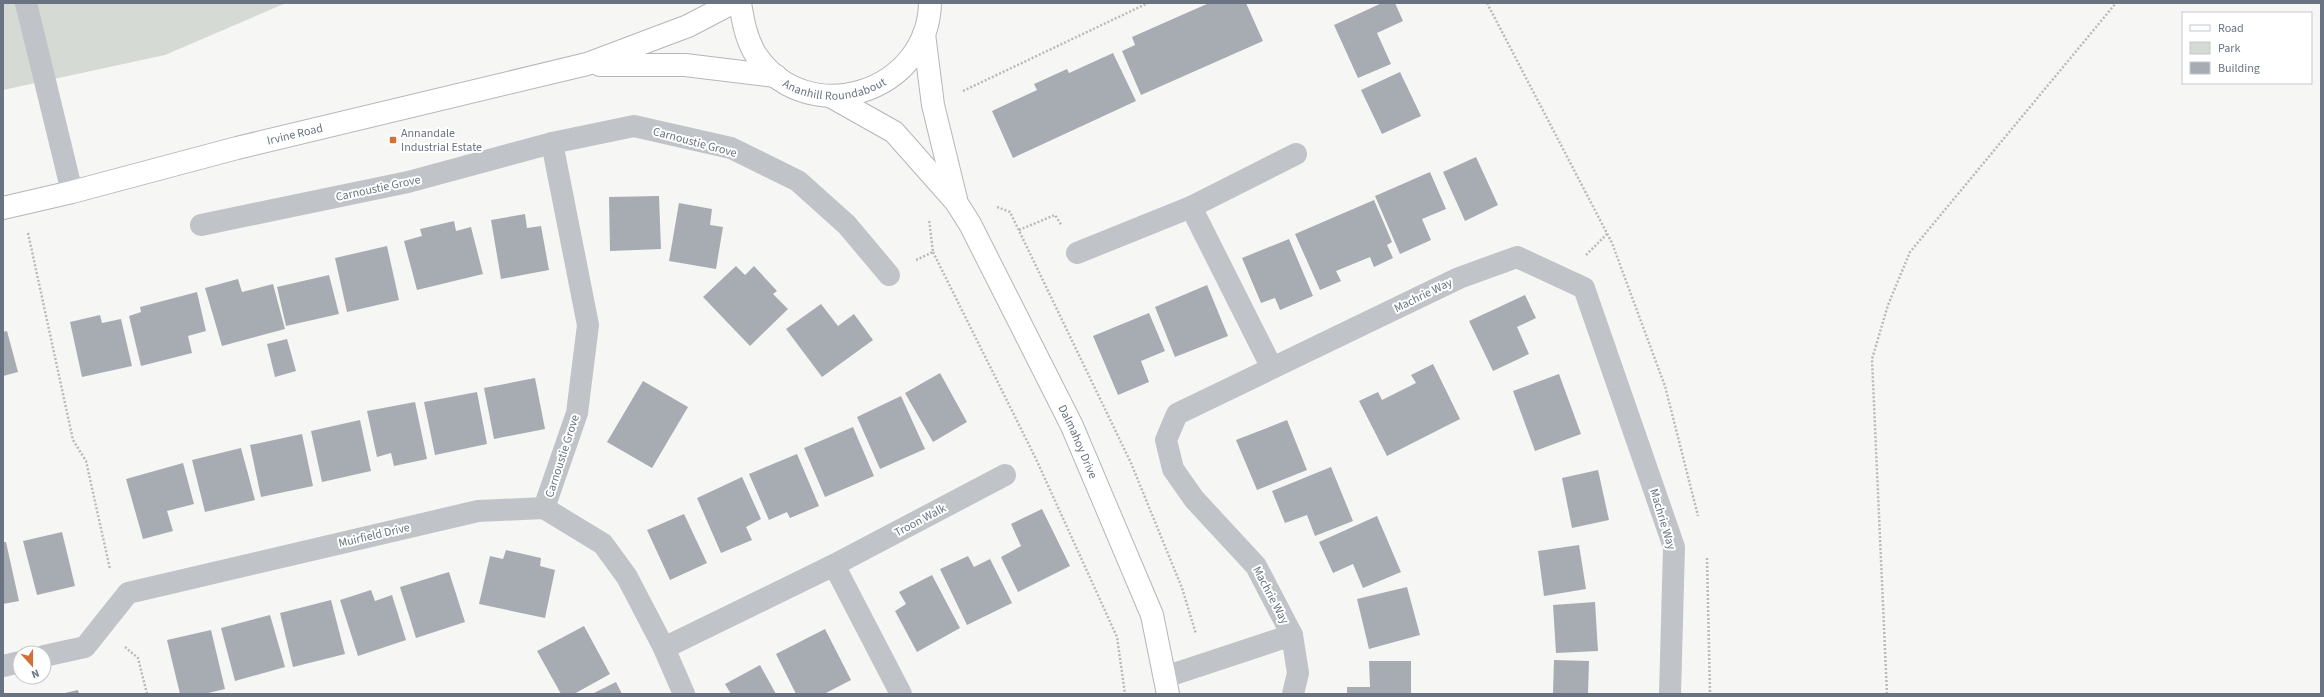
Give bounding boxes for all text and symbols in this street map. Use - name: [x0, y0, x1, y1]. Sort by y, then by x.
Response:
- legend: [2182, 12, 2312, 84]
- text: Road: [2218, 20, 2244, 37]
- text: Park: [2218, 40, 2240, 57]
- text: Building: [2218, 60, 2260, 77]
- street label: Ananhill Roundabout: [782, 71, 888, 85]
- text: Ananhill Roundabout: [779, 74, 890, 105]
- street label: Irvine Road: [265, 120, 325, 150]
- street label: Carnoustie Grove: [651, 123, 739, 162]
- place label: Annandale Industrial Estate: [401, 125, 482, 156]
- marker: Annandale Industrial Estate: [388, 135, 398, 145]
- street label: Carnoustie Grove: [334, 171, 422, 206]
- street label: Machrie Way: [1391, 274, 1456, 317]
- street label: Dalmahoy Drive: [1054, 402, 1101, 482]
- street label: Carnoustie Grove: [541, 412, 584, 500]
- street label: Machrie Way: [1645, 486, 1680, 552]
- street label: Troon Walk: [891, 500, 949, 541]
- street label: Muirfield Drive: [337, 519, 412, 552]
- street label: Machrie Way: [1248, 563, 1293, 627]
- north arrow: [12, 645, 52, 685]
- text: N: [29, 666, 42, 682]

